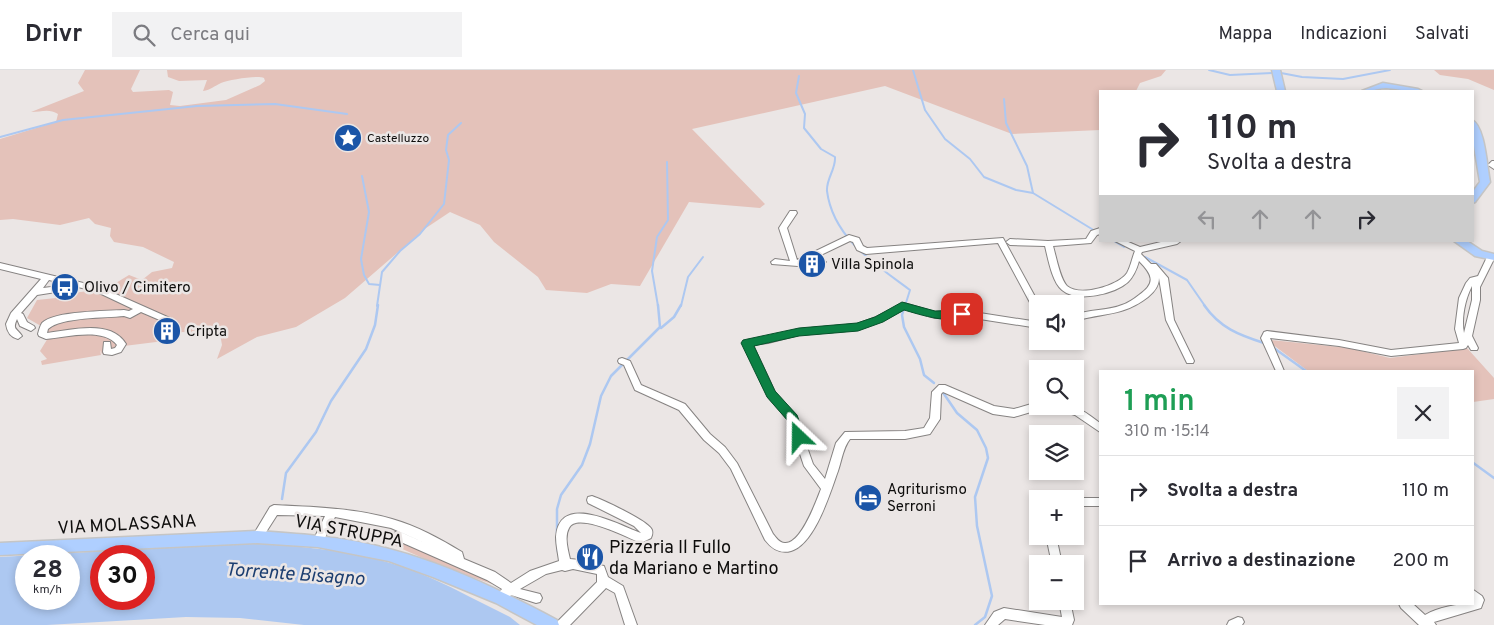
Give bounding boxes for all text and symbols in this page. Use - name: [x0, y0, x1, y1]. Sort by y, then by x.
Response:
- search box: [112, 12, 462, 57]
- text: Drivr: [25, 20, 82, 50]
- icon: search: [130, 21, 158, 49]
- text: Cerca qui: [170, 23, 250, 47]
- text: Mappa: [1219, 23, 1272, 46]
- text: Indicazioni: [1300, 23, 1387, 46]
- text: Salvati: [1415, 23, 1469, 46]
- text: 110 m: [1207, 107, 1297, 151]
- icon: right: [1124, 110, 1189, 175]
- place icon: Castelluzzo: [333, 123, 363, 153]
- place label: Castelluzzo: [367, 131, 430, 147]
- text: Svolta a destra: [1207, 150, 1352, 177]
- icon: left: [1193, 205, 1221, 233]
- icon: ahead: [1246, 205, 1274, 233]
- icon: ahead: [1299, 205, 1327, 233]
- icon: right: [1352, 205, 1380, 233]
- building icon: Villa Spinola: [797, 249, 827, 279]
- place label: Villa Spinola: [831, 256, 914, 275]
- bus stop icon: Olivo / Cimitero: [50, 272, 80, 302]
- place label: Olivo / Cimitero: [84, 279, 191, 298]
- pin: [941, 293, 983, 335]
- map controls: [1029, 295, 1084, 610]
- button: sound: [1029, 295, 1084, 350]
- icon: arrive: [948, 300, 976, 328]
- building icon: Cripta: [152, 316, 182, 346]
- place label: Cripta: [186, 323, 227, 342]
- button: search: [1029, 360, 1084, 415]
- text: 1 min: [1124, 384, 1195, 421]
- button: close: [1397, 387, 1449, 439]
- position arrow: [772, 410, 824, 462]
- text: 310 m · 15:14: [1124, 422, 1210, 442]
- button: layers: [1029, 425, 1084, 480]
- icon: right: [1124, 477, 1152, 505]
- text: Svolta a destra: [1167, 479, 1298, 503]
- text: 110 m: [1402, 479, 1449, 503]
- place label: Agriturismo Serroni: [887, 481, 967, 517]
- hotel icon: Agriturismo Serroni: [853, 483, 883, 513]
- button: +: [1029, 490, 1084, 545]
- street label: VIA MOLASSANA: [57, 510, 197, 541]
- street label: VIA STRUPPA: [292, 511, 405, 554]
- place label: Pizzeria Il Fullo da Mariano e Martino: [609, 537, 779, 581]
- restaurant icon: Pizzeria Il Fullo da Mariano e Martino: [575, 542, 605, 572]
- speed limit sign: 30: [90, 545, 155, 610]
- icon: arrive: [1124, 547, 1152, 575]
- text: Arrivo a destinazione: [1167, 549, 1356, 573]
- text: 200 m: [1393, 549, 1449, 573]
- text: 28: [32, 555, 63, 587]
- button: −: [1029, 555, 1084, 610]
- water label: Torrente Bisagno: [225, 558, 366, 592]
- text: km/h: [33, 582, 62, 598]

